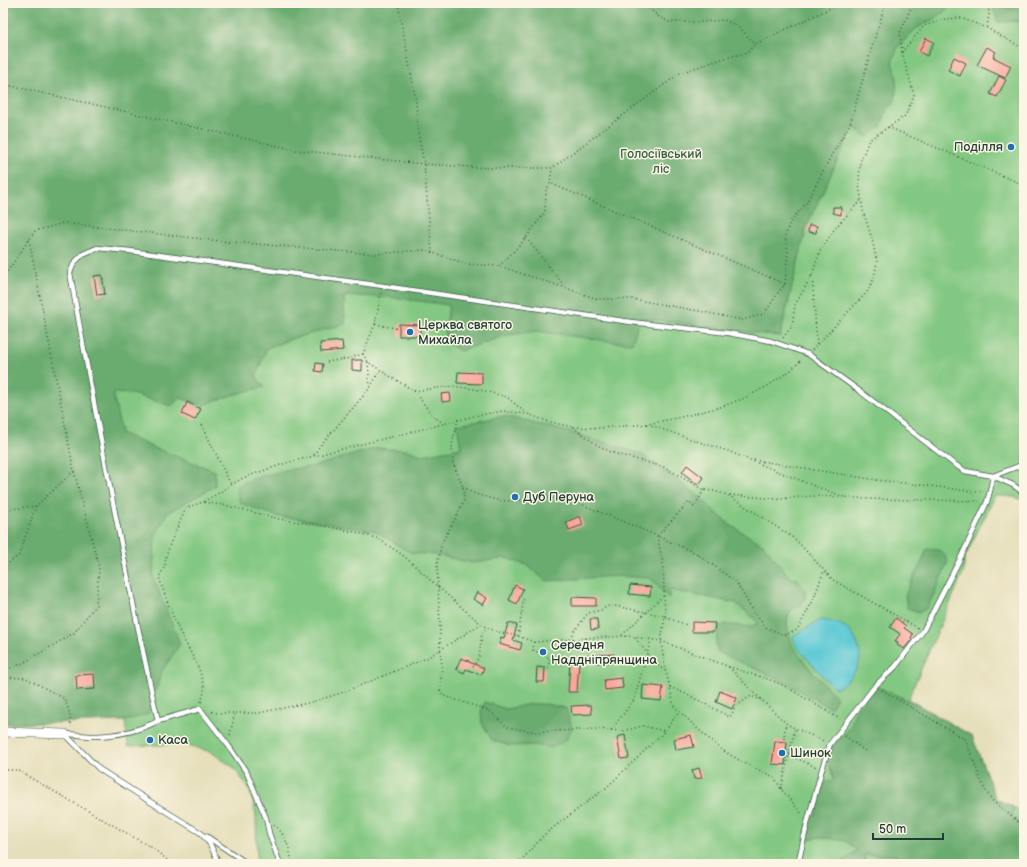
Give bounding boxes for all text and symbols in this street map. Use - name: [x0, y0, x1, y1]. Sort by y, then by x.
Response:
- place label: Поділля: [954, 139, 1003, 155]
- marker: Поділля: [1006, 142, 1016, 152]
- park label: Голосіївський ліс: [620, 146, 702, 177]
- place label: Церква святого Михайла: [418, 317, 512, 348]
- marker: Церква святого Михайла: [405, 327, 415, 337]
- place label: Дуб Перуна: [523, 489, 594, 505]
- marker: Дуб Перуна: [510, 492, 520, 502]
- place label: Середня Наддніпрянщина: [551, 637, 657, 668]
- marker: Середня Наддніпрянщина: [538, 647, 548, 657]
- place label: Каса: [158, 732, 188, 748]
- marker: Каса: [145, 735, 155, 745]
- place label: Шинок: [790, 745, 831, 761]
- marker: Шинок: [777, 748, 787, 758]
- scale bar: [873, 815, 943, 841]
- text: 50 m: [879, 822, 906, 837]

